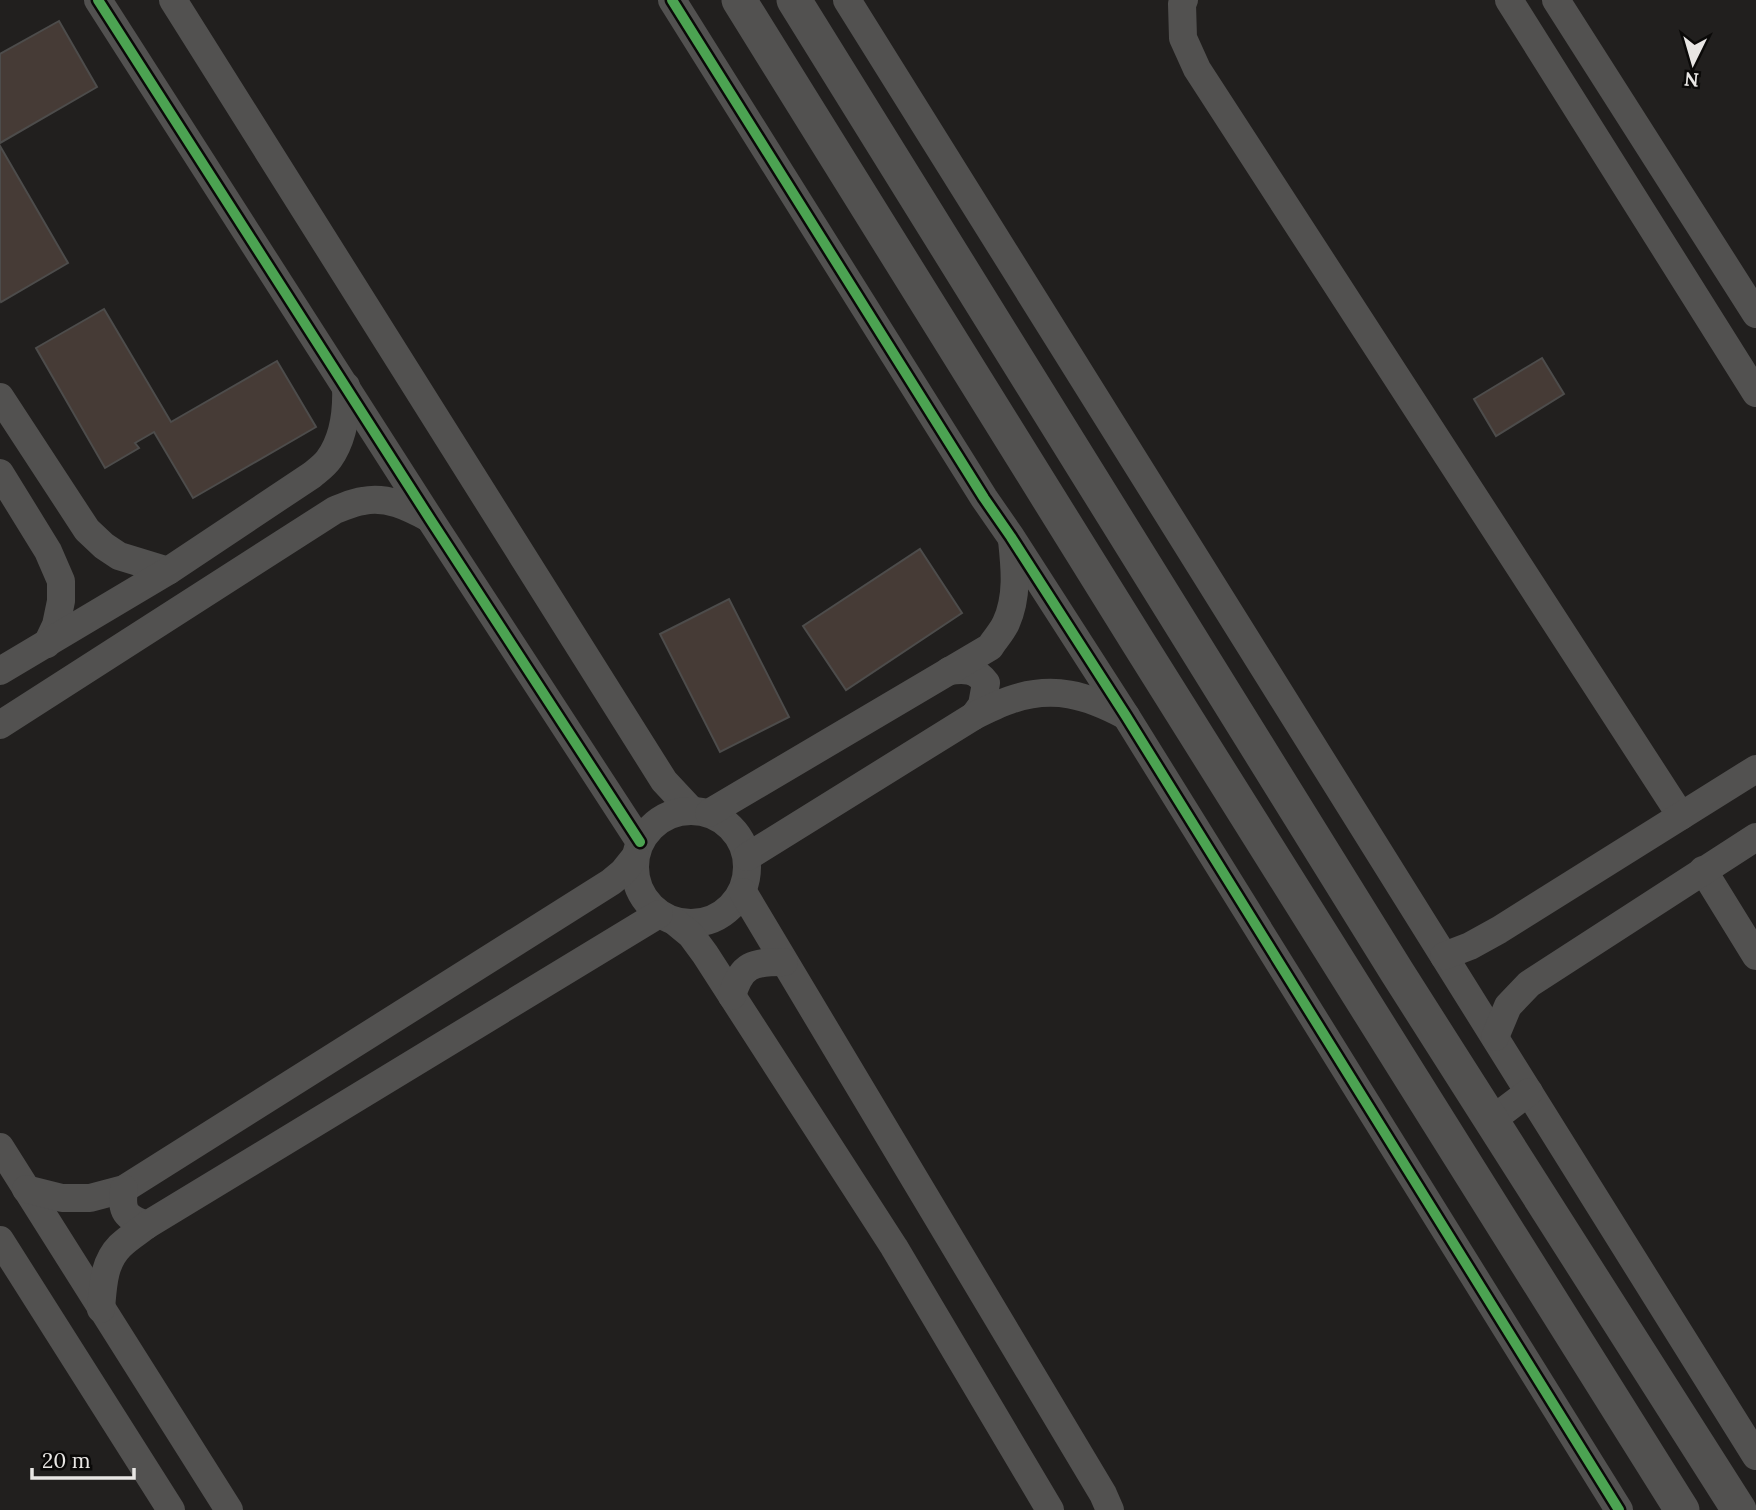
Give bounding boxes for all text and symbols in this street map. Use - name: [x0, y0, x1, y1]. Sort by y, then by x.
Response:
- north arrow: [1658, 28, 1728, 98]
- text: N: [1683, 67, 1700, 93]
- scale bar: [32, 1436, 133, 1480]
- text: 20 m: [42, 1447, 91, 1474]

